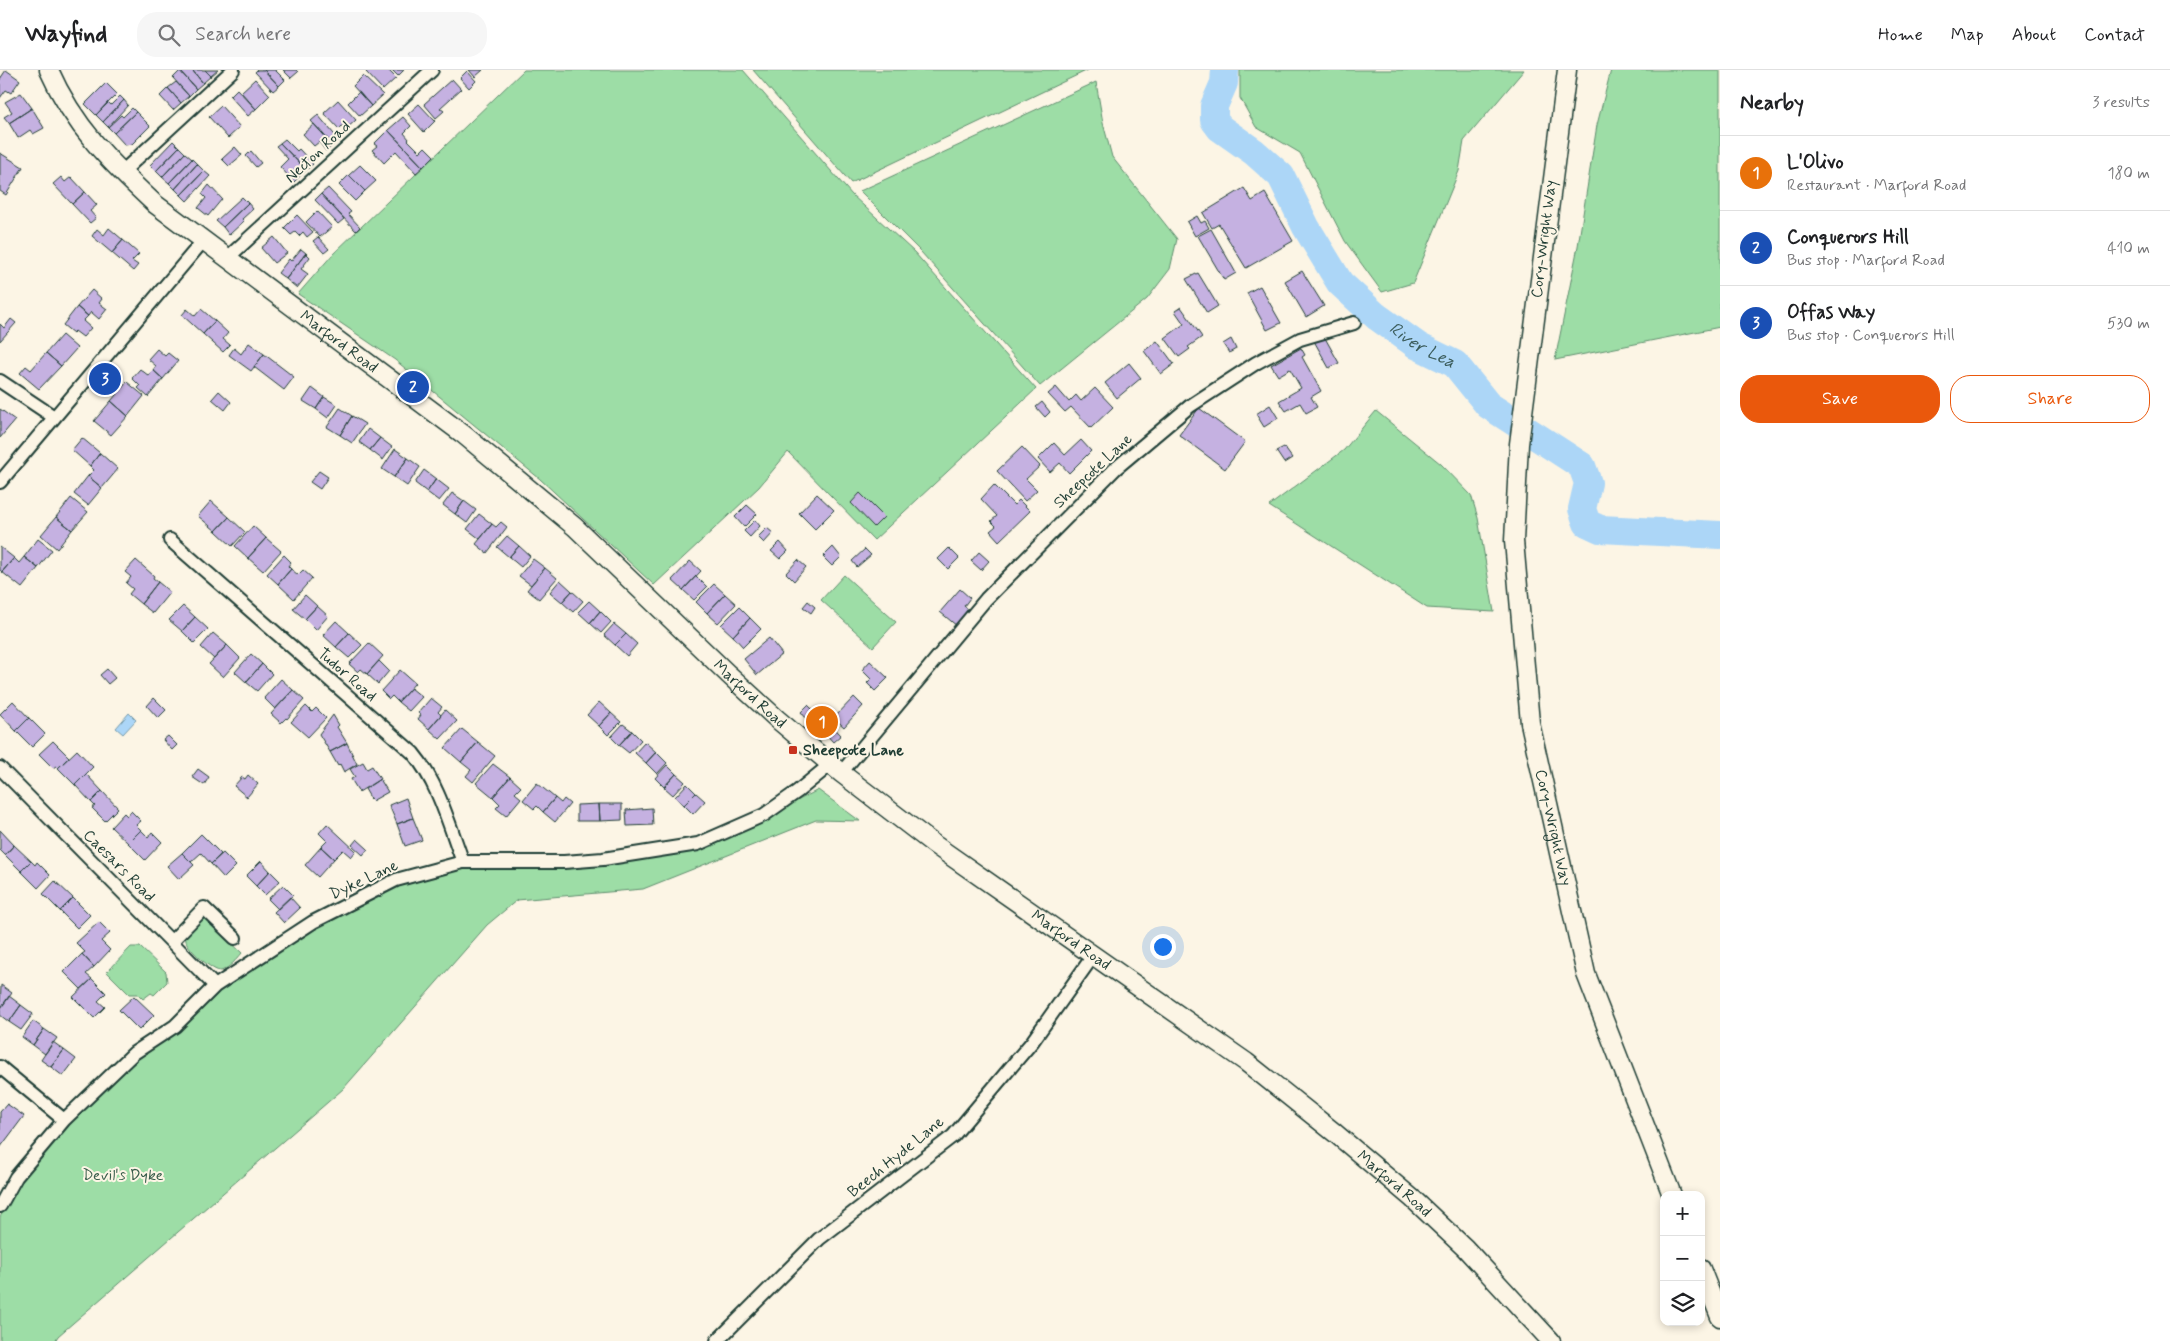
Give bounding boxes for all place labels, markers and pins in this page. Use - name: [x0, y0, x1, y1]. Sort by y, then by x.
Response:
- pin: 3: [89, 360, 121, 398]
- pin: 2: [397, 368, 429, 406]
- pin: 1: [806, 703, 838, 741]
- place label: Sheepcote Lane: [803, 740, 904, 761]
- marker: Sheepcote Lane: [787, 744, 799, 756]

